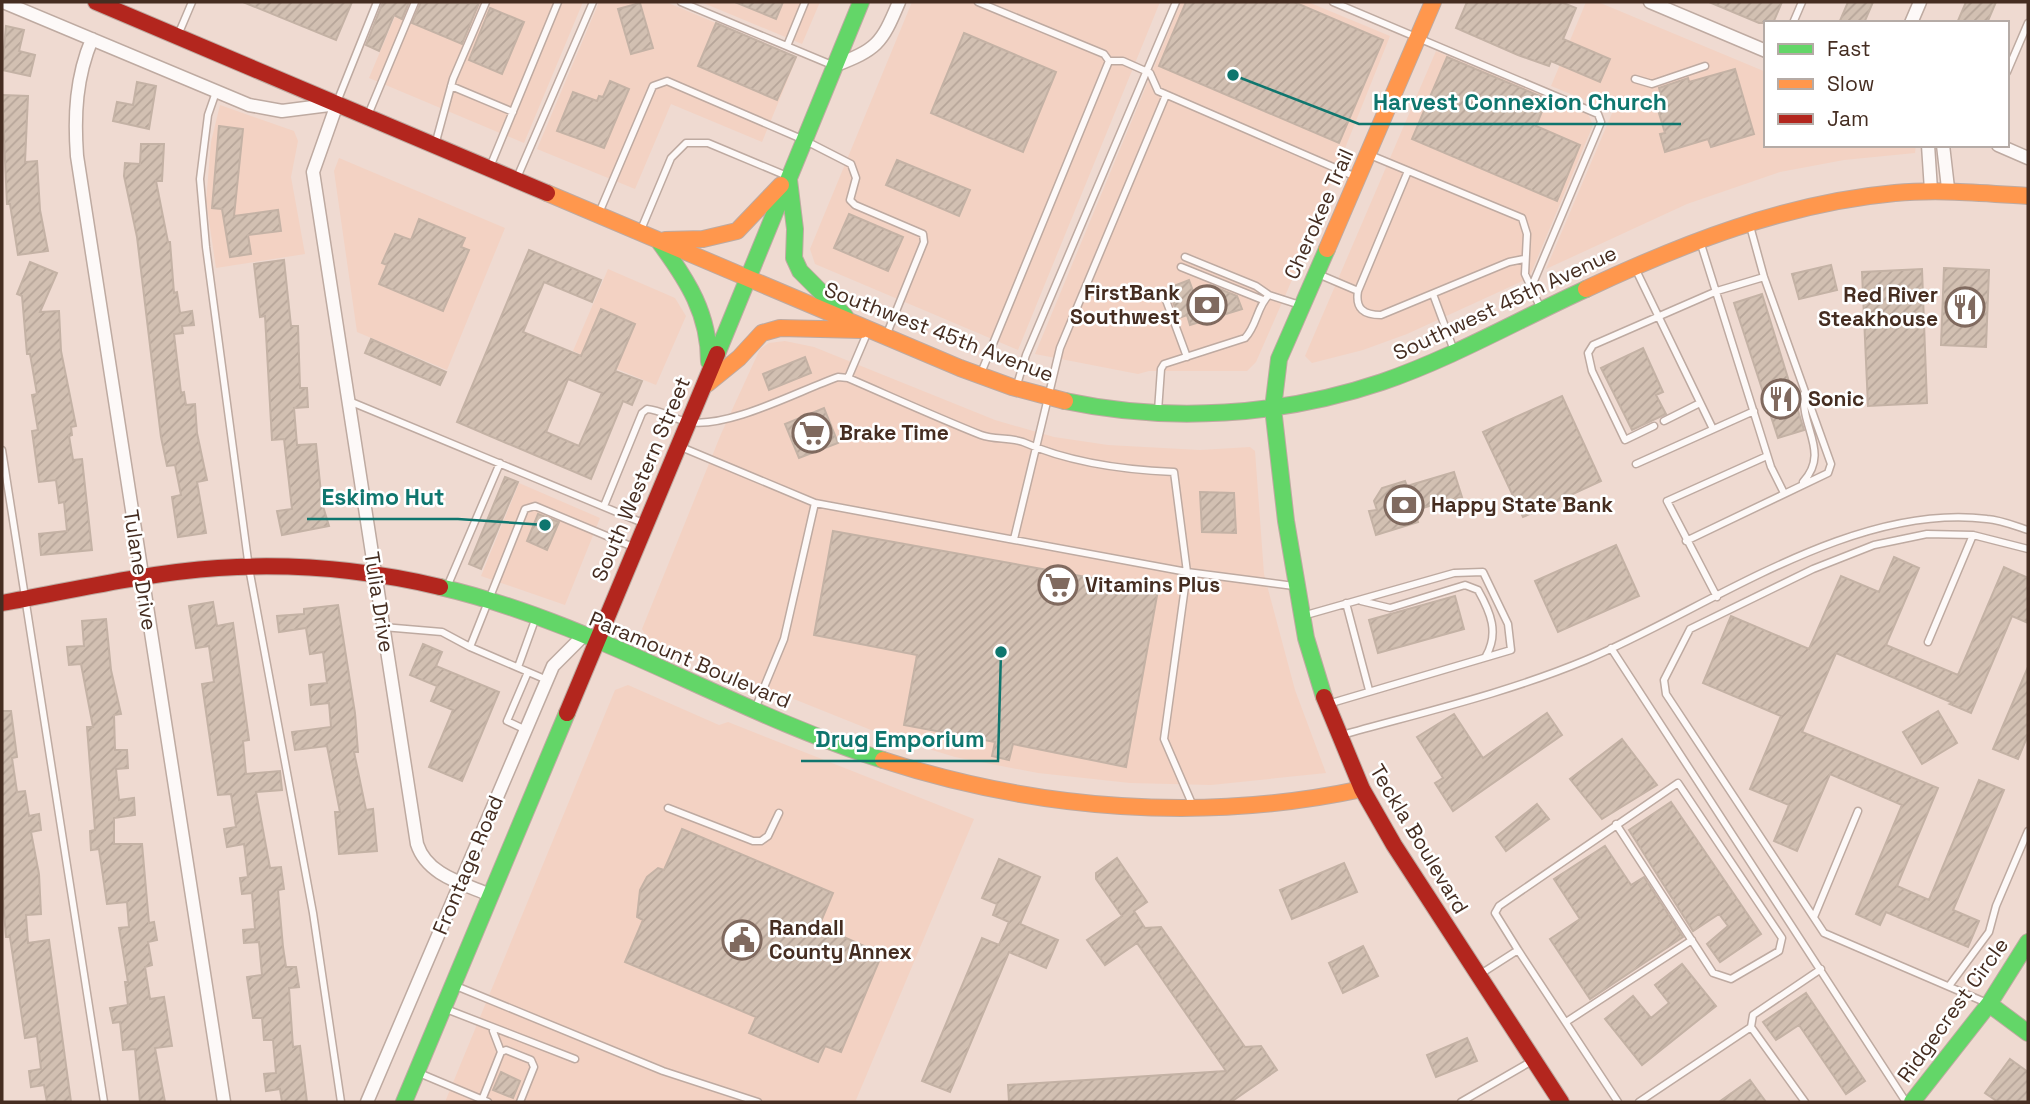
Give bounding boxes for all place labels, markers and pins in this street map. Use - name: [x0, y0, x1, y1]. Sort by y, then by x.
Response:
- callout: Harvest Connexion Church: [1359, 80, 1681, 124]
- place label: FirstBank Southwest: [1070, 279, 1180, 330]
- place label: Red River Steakhouse: [1818, 281, 1938, 332]
- bank icon: FirstBank Southwest: [1186, 284, 1228, 326]
- restaurant icon: Red River Steakhouse: [1944, 286, 1986, 328]
- restaurant icon: Sonic: [1760, 378, 1802, 420]
- place label: Sonic: [1808, 385, 1864, 412]
- supermarket icon: Brake Time: [791, 412, 833, 454]
- place label: Brake Time: [839, 419, 949, 446]
- callout: Eskimo Hut: [307, 475, 458, 519]
- bank icon: Happy State Bank: [1383, 484, 1425, 526]
- place label: Happy State Bank: [1431, 491, 1613, 518]
- supermarket icon: Vitamins Plus: [1037, 564, 1079, 606]
- place label: Vitamins Plus: [1085, 571, 1220, 598]
- callout: Drug Emporium: [801, 717, 998, 761]
- place label: Randall County Annex: [769, 914, 912, 965]
- public building icon: Randall County Annex: [721, 919, 763, 961]

